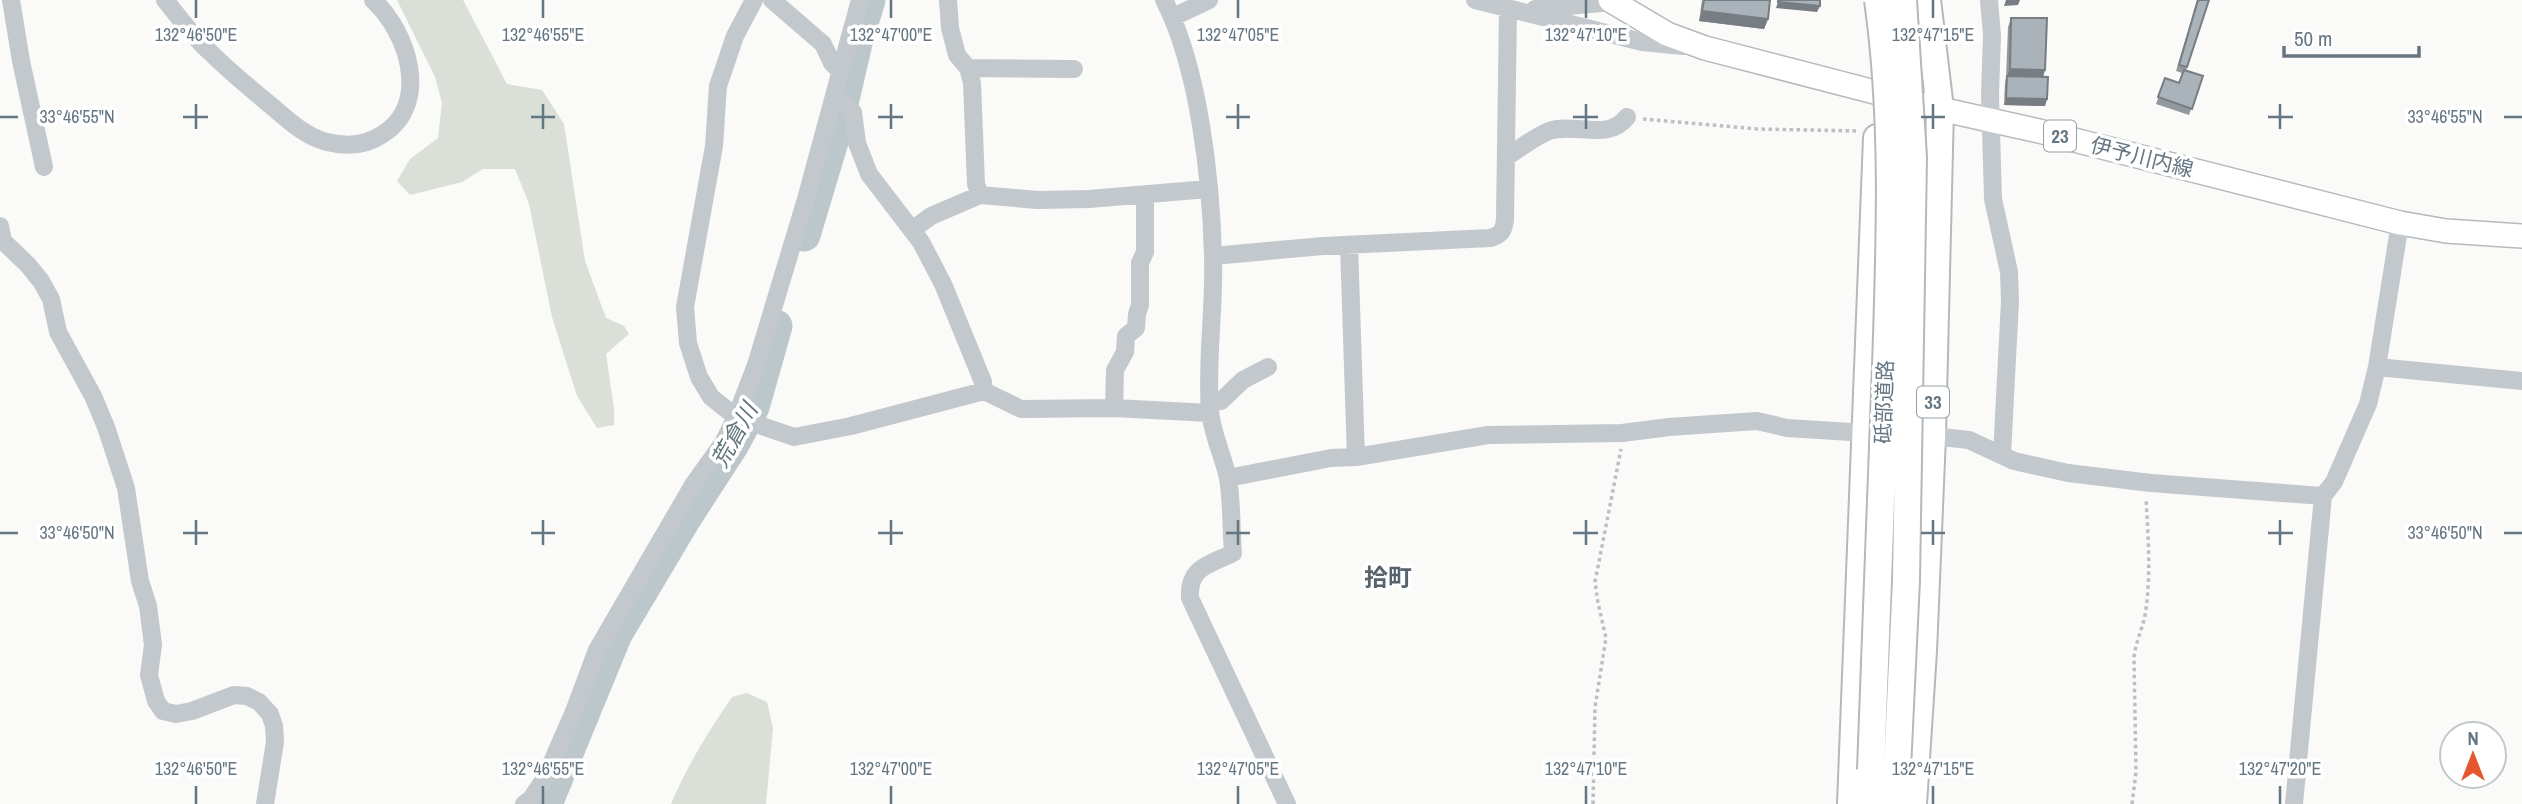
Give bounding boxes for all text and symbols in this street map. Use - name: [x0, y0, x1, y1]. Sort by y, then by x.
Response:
- scale bar: [2284, 14, 2419, 58]
- text: 132°46'50"E: [155, 22, 237, 47]
- text: 132°46'55"E: [502, 22, 584, 47]
- text: 132°47'00"E: [850, 22, 932, 47]
- text: 132°47'05"E: [1197, 22, 1279, 47]
- text: 132°47'10"E: [1545, 22, 1627, 47]
- text: 132°47'15"E: [1892, 22, 1974, 47]
- text: 50 m: [2294, 24, 2332, 53]
- text: 33°46'55"N: [39, 104, 115, 129]
- text: 33°46'55"N: [2407, 104, 2483, 129]
- road number: 23: [2044, 120, 2076, 152]
- street label: 伊予川内線: [2088, 130, 2196, 184]
- street label: 砥部道路: [1868, 360, 1900, 444]
- road number: 33: [1917, 386, 1949, 418]
- water label: 荒倉川: [704, 395, 766, 473]
- text: 33°46'50"N: [39, 520, 115, 545]
- text: 33°46'50"N: [2407, 520, 2483, 545]
- district label: 拾町: [1364, 561, 1412, 593]
- north arrow: [2438, 720, 2508, 790]
- text: N: [2467, 725, 2479, 751]
- text: 132°46'50"E: [155, 756, 237, 781]
- text: 132°46'55"E: [502, 756, 584, 781]
- text: 132°47'00"E: [850, 756, 932, 781]
- text: 132°47'05"E: [1197, 756, 1279, 781]
- text: 132°47'10"E: [1545, 756, 1627, 781]
- text: 132°47'15"E: [1892, 756, 1974, 781]
- text: 132°47'20"E: [2239, 756, 2321, 781]

